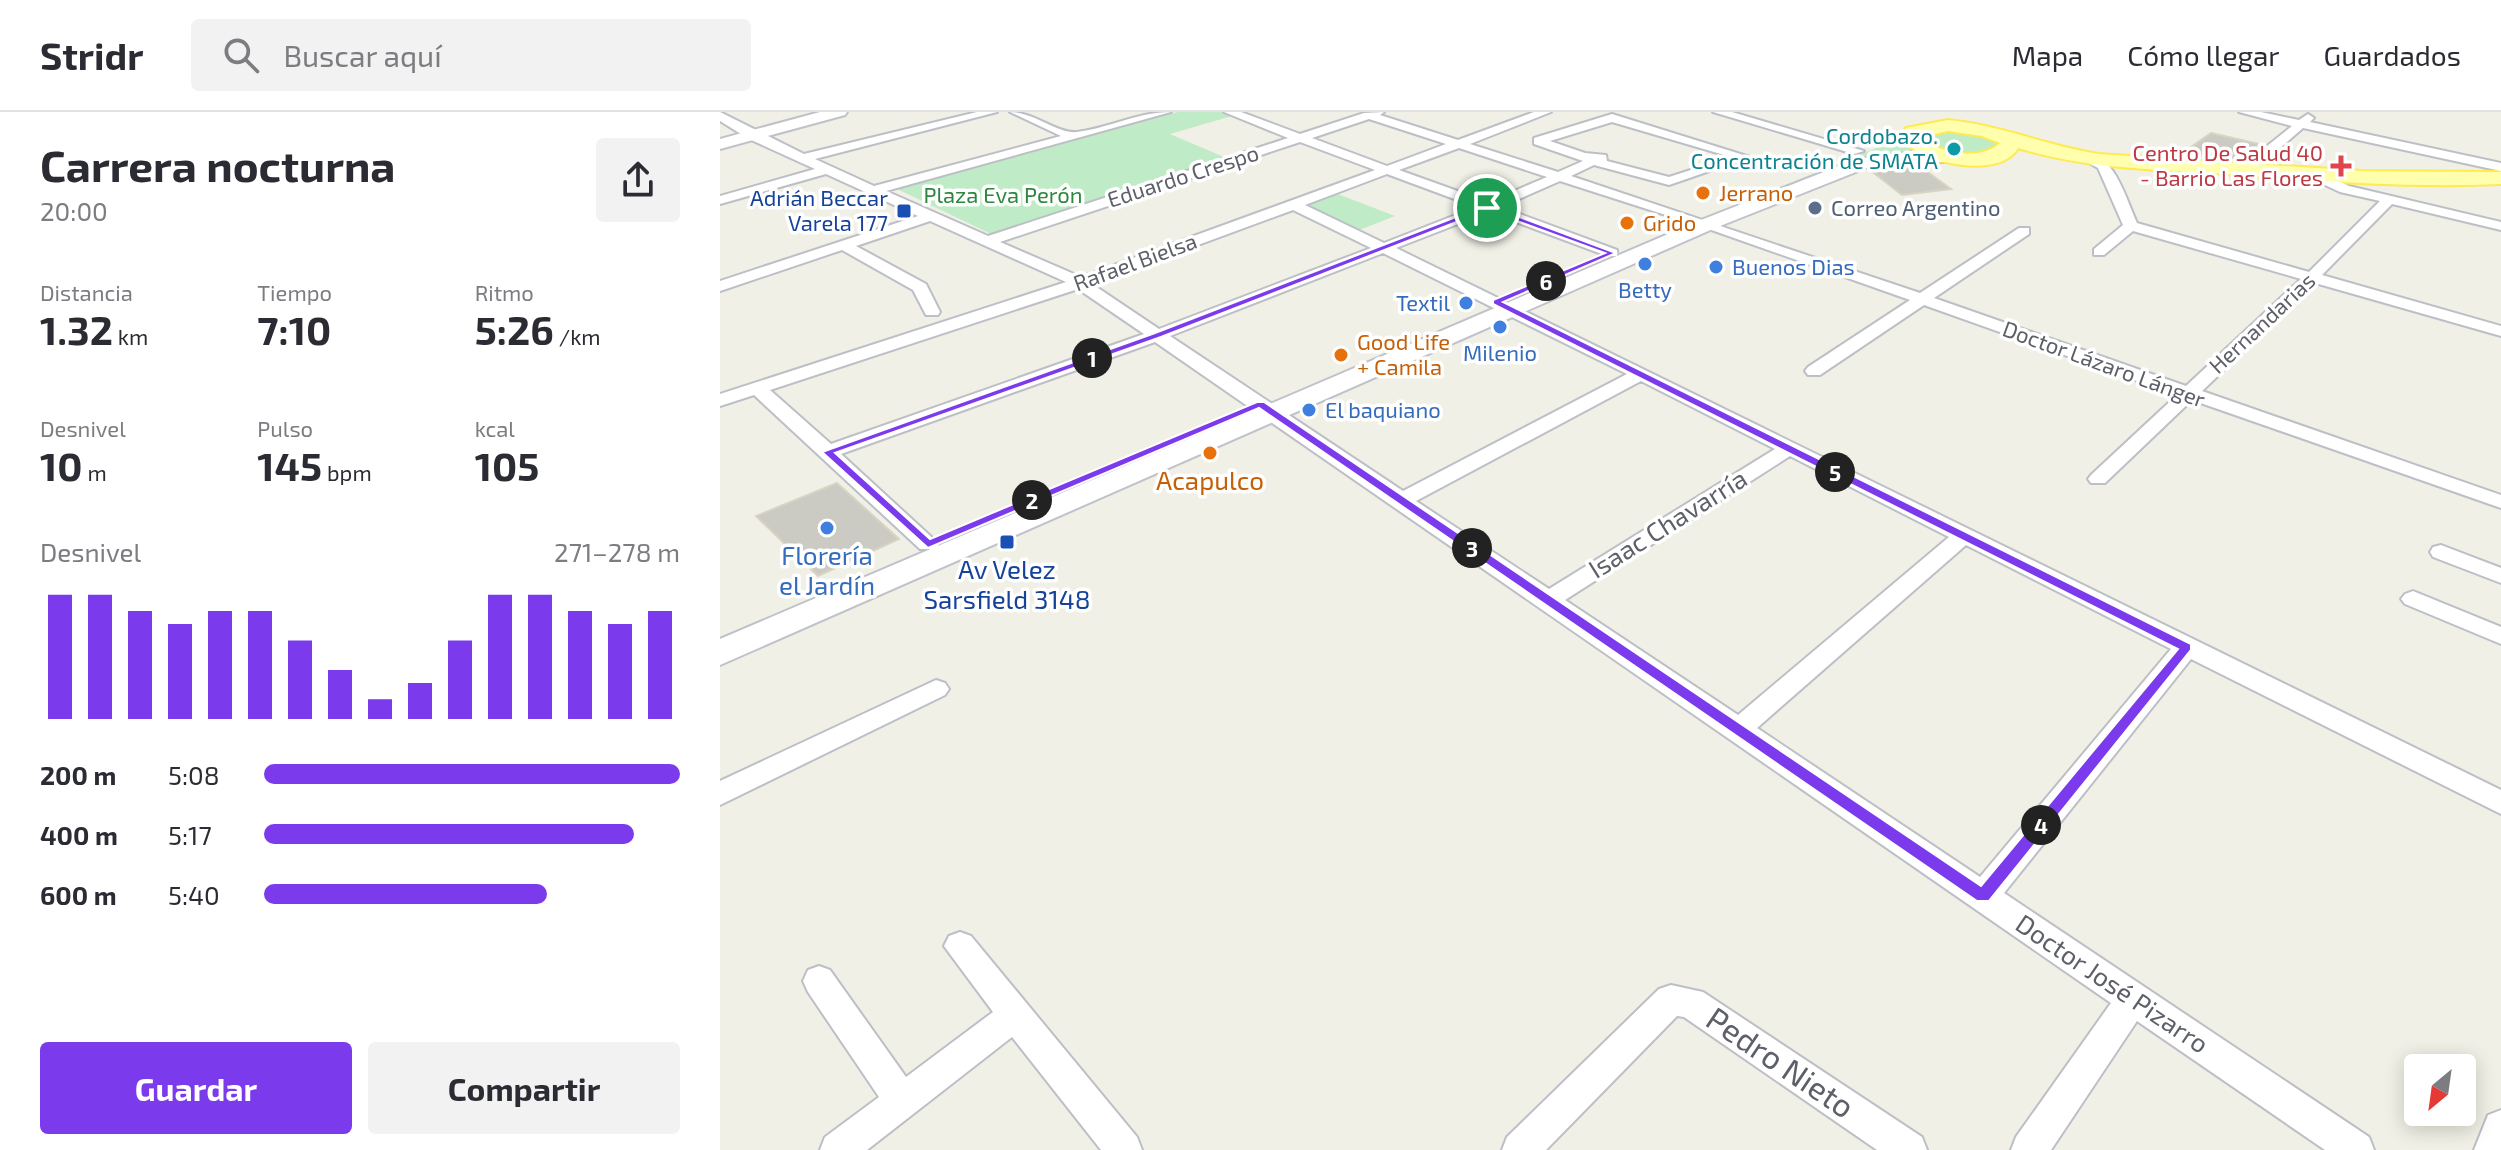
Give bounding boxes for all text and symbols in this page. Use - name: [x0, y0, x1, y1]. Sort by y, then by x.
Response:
- search box: [191, 19, 751, 91]
- text: Stridr: [40, 32, 143, 78]
- icon: search: [219, 33, 263, 77]
- text: Buscar aquí: [283, 37, 442, 73]
- text: Mapa: [2012, 38, 2083, 72]
- text: Cómo llegar: [2127, 38, 2280, 72]
- text: Guardados: [2324, 38, 2461, 72]
- place label: Cordobazo. Concentración de SMATA: [1691, 122, 1938, 173]
- text: Carrera nocturna: [40, 138, 395, 191]
- button: share: [596, 138, 680, 222]
- street label: Eduardo Crespo: [1104, 138, 1262, 212]
- place label: Centro De Salud 40 - Barrio Las Flores: [2132, 139, 2323, 190]
- marker: Cordobazo. Concentración de SMATA: [1945, 140, 1963, 158]
- marker: Centro De Salud 40 - Barrio Las Flores: [2330, 155, 2352, 177]
- pin: [1453, 174, 1521, 242]
- place label: Jerrano: [1719, 179, 1793, 205]
- park label: Plaza Eva Perón: [923, 181, 1083, 207]
- place label: Adrián Beccar Varela 177: [750, 184, 888, 235]
- marker: Jerrano: [1694, 184, 1712, 202]
- icon: arrive: [1465, 186, 1509, 230]
- place label: Correo Argentino: [1831, 194, 2000, 220]
- text: 20:00: [40, 195, 108, 226]
- marker: Correo Argentino: [1806, 199, 1824, 217]
- marker: Adrián Beccar Varela 177: [895, 202, 913, 220]
- place label: Grido: [1643, 209, 1696, 235]
- marker: Grido: [1618, 214, 1636, 232]
- street label: Rafael Bielsa: [1069, 227, 1200, 295]
- place label: Buenos Dias: [1732, 253, 1855, 279]
- marker: Betty: [1636, 255, 1654, 273]
- marker: Buenos Dias: [1707, 258, 1725, 276]
- pin: 6: [1526, 261, 1566, 301]
- street label: Hernandarias: [2203, 267, 2320, 378]
- text: 6: [1540, 268, 1552, 294]
- place label: Betty: [1618, 276, 1672, 302]
- text: Distancia: [40, 279, 133, 305]
- text: Tiempo: [257, 279, 332, 305]
- text: Ritmo: [475, 279, 534, 305]
- place label: Textil: [1396, 289, 1450, 315]
- marker: Textil: [1457, 294, 1475, 312]
- text: 1.32: [40, 305, 113, 353]
- text: 7:10: [257, 305, 331, 353]
- text: 5:26: [475, 305, 554, 353]
- street label: Doctor Lázaro Lánger: [2000, 314, 2209, 412]
- marker: Milenio: [1491, 318, 1509, 336]
- text: km: [113, 323, 148, 349]
- text: /km: [554, 323, 601, 349]
- place label: Good Life + Camila: [1357, 328, 1450, 379]
- pin: 1: [1072, 338, 1112, 378]
- place label: Milenio: [1463, 339, 1537, 365]
- text: 1: [1087, 345, 1097, 371]
- marker: Good Life + Camila: [1332, 346, 1350, 364]
- place label: El baquiano: [1325, 396, 1441, 422]
- marker: El baquiano: [1300, 401, 1318, 419]
- text: Desnivel: [40, 415, 126, 441]
- text: Pulso: [257, 415, 313, 441]
- text: kcal: [475, 415, 515, 441]
- text: 10: [40, 441, 83, 489]
- text: 145: [257, 441, 322, 489]
- text: 105: [475, 441, 539, 489]
- marker: Acapulco: [1201, 444, 1219, 462]
- pin: 5: [1815, 452, 1855, 492]
- text: m: [83, 459, 107, 485]
- text: bpm: [322, 459, 372, 485]
- text: 5: [1829, 459, 1841, 485]
- street label: Isaac Chavarría: [1582, 462, 1752, 584]
- place label: Acapulco: [1156, 464, 1264, 495]
- pin: 2: [1012, 480, 1052, 520]
- text: 2: [1026, 487, 1038, 513]
- marker: Florería el Jardín: [818, 519, 836, 537]
- pin: 3: [1452, 528, 1492, 568]
- marker: Av Velez Sarsfield 3148: [998, 533, 1016, 551]
- text: 3: [1466, 535, 1478, 561]
- text: Desnivel: [40, 536, 141, 567]
- text: 271–278 m: [554, 536, 680, 567]
- place label: Florería el Jardín: [779, 539, 875, 600]
- place label: Av Velez Sarsfield 3148: [923, 553, 1091, 614]
- text: 200 m: [40, 759, 116, 790]
- text: 5:08: [168, 759, 220, 790]
- pin: 4: [2021, 805, 2061, 845]
- text: 4: [2034, 812, 2048, 838]
- text: 400 m: [40, 819, 118, 850]
- text: 5:17: [168, 819, 212, 850]
- text: 600 m: [40, 879, 117, 910]
- text: 5:40: [168, 879, 220, 910]
- street label: Doctor José Pizarro: [2011, 907, 2215, 1059]
- street label: Pedro Nieto: [1700, 998, 1862, 1125]
- button: Guardar: [40, 1042, 352, 1134]
- button: Compartir: [368, 1042, 680, 1134]
- north arrow: [2404, 1054, 2476, 1126]
- map controls: [2404, 1054, 2476, 1126]

